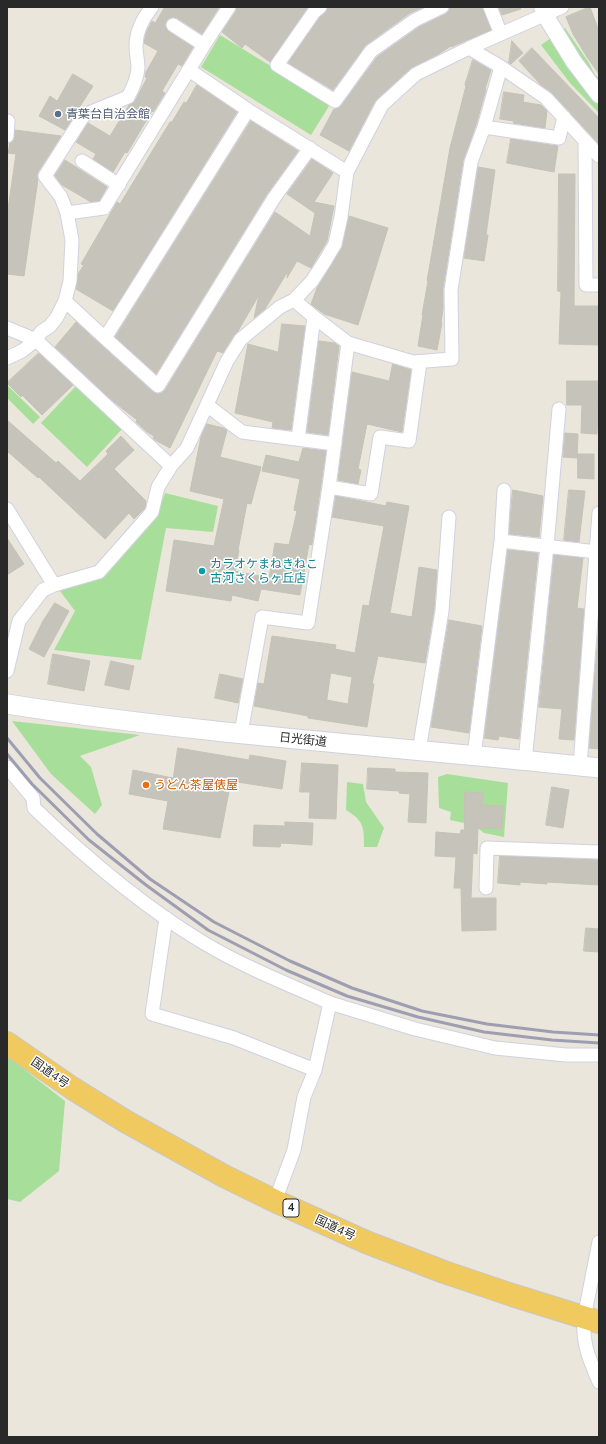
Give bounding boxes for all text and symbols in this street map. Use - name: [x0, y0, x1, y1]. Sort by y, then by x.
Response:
- place label: 青葉台自治会館: [66, 107, 150, 121]
- marker: 青葉台自治会館: [53, 109, 63, 119]
- place label: カラオケまねきねこ 古河さくらヶ丘店: [210, 557, 318, 585]
- marker: カラオケまねきねこ 古河さくらヶ丘店: [197, 566, 207, 576]
- street label: 日光街道: [278, 730, 328, 750]
- place label: うどん茶屋俵屋: [154, 778, 238, 792]
- marker: うどん茶屋俵屋: [141, 780, 151, 790]
- street label: 国道4号: [28, 1055, 72, 1091]
- road number: 4: [283, 1199, 299, 1217]
- street label: 国道4号: [312, 1212, 358, 1244]

